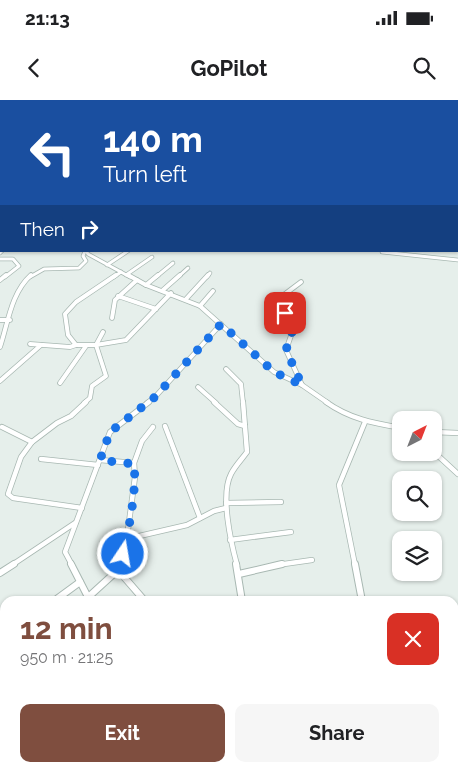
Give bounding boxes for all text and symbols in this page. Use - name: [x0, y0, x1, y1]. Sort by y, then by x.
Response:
- text: 21:13: [25, 7, 70, 29]
- icon: back: [20, 54, 48, 82]
- icon: search: [410, 54, 438, 82]
- text: GoPilot: [191, 55, 267, 81]
- text: 140 m: [103, 119, 203, 160]
- icon: left: [20, 120, 85, 185]
- text: Turn left: [103, 161, 187, 187]
- icon: right: [75, 215, 103, 243]
- text: Then: [20, 218, 65, 240]
- pin: [264, 292, 306, 334]
- icon: arrive: [271, 299, 299, 327]
- north arrow: [392, 411, 442, 461]
- map controls: [392, 411, 442, 581]
- button: search: [392, 471, 442, 521]
- position arrow: [96, 527, 148, 579]
- button: layers: [392, 531, 442, 581]
- text: 12 min: [20, 611, 113, 646]
- button: close: [387, 613, 439, 665]
- text: 950 m · 21:25: [20, 648, 113, 667]
- button: Exit: [20, 704, 225, 762]
- button: Share: [235, 704, 439, 762]

